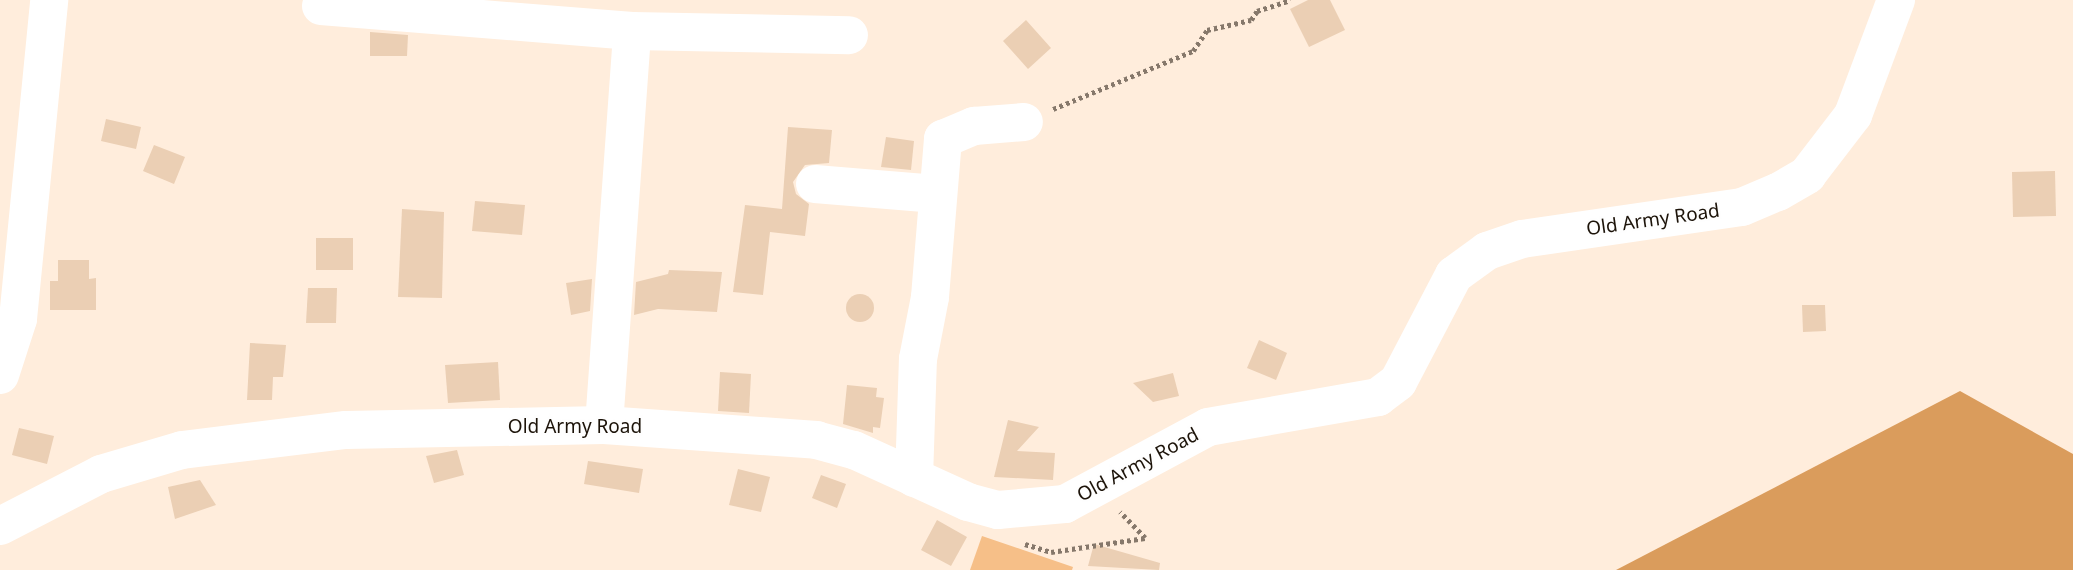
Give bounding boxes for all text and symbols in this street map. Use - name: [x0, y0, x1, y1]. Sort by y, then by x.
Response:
- street label: Old Army Road: [1585, 199, 1721, 241]
- street label: Old Army Road: [508, 416, 642, 438]
- street label: Old Army Road: [1073, 423, 1203, 507]

